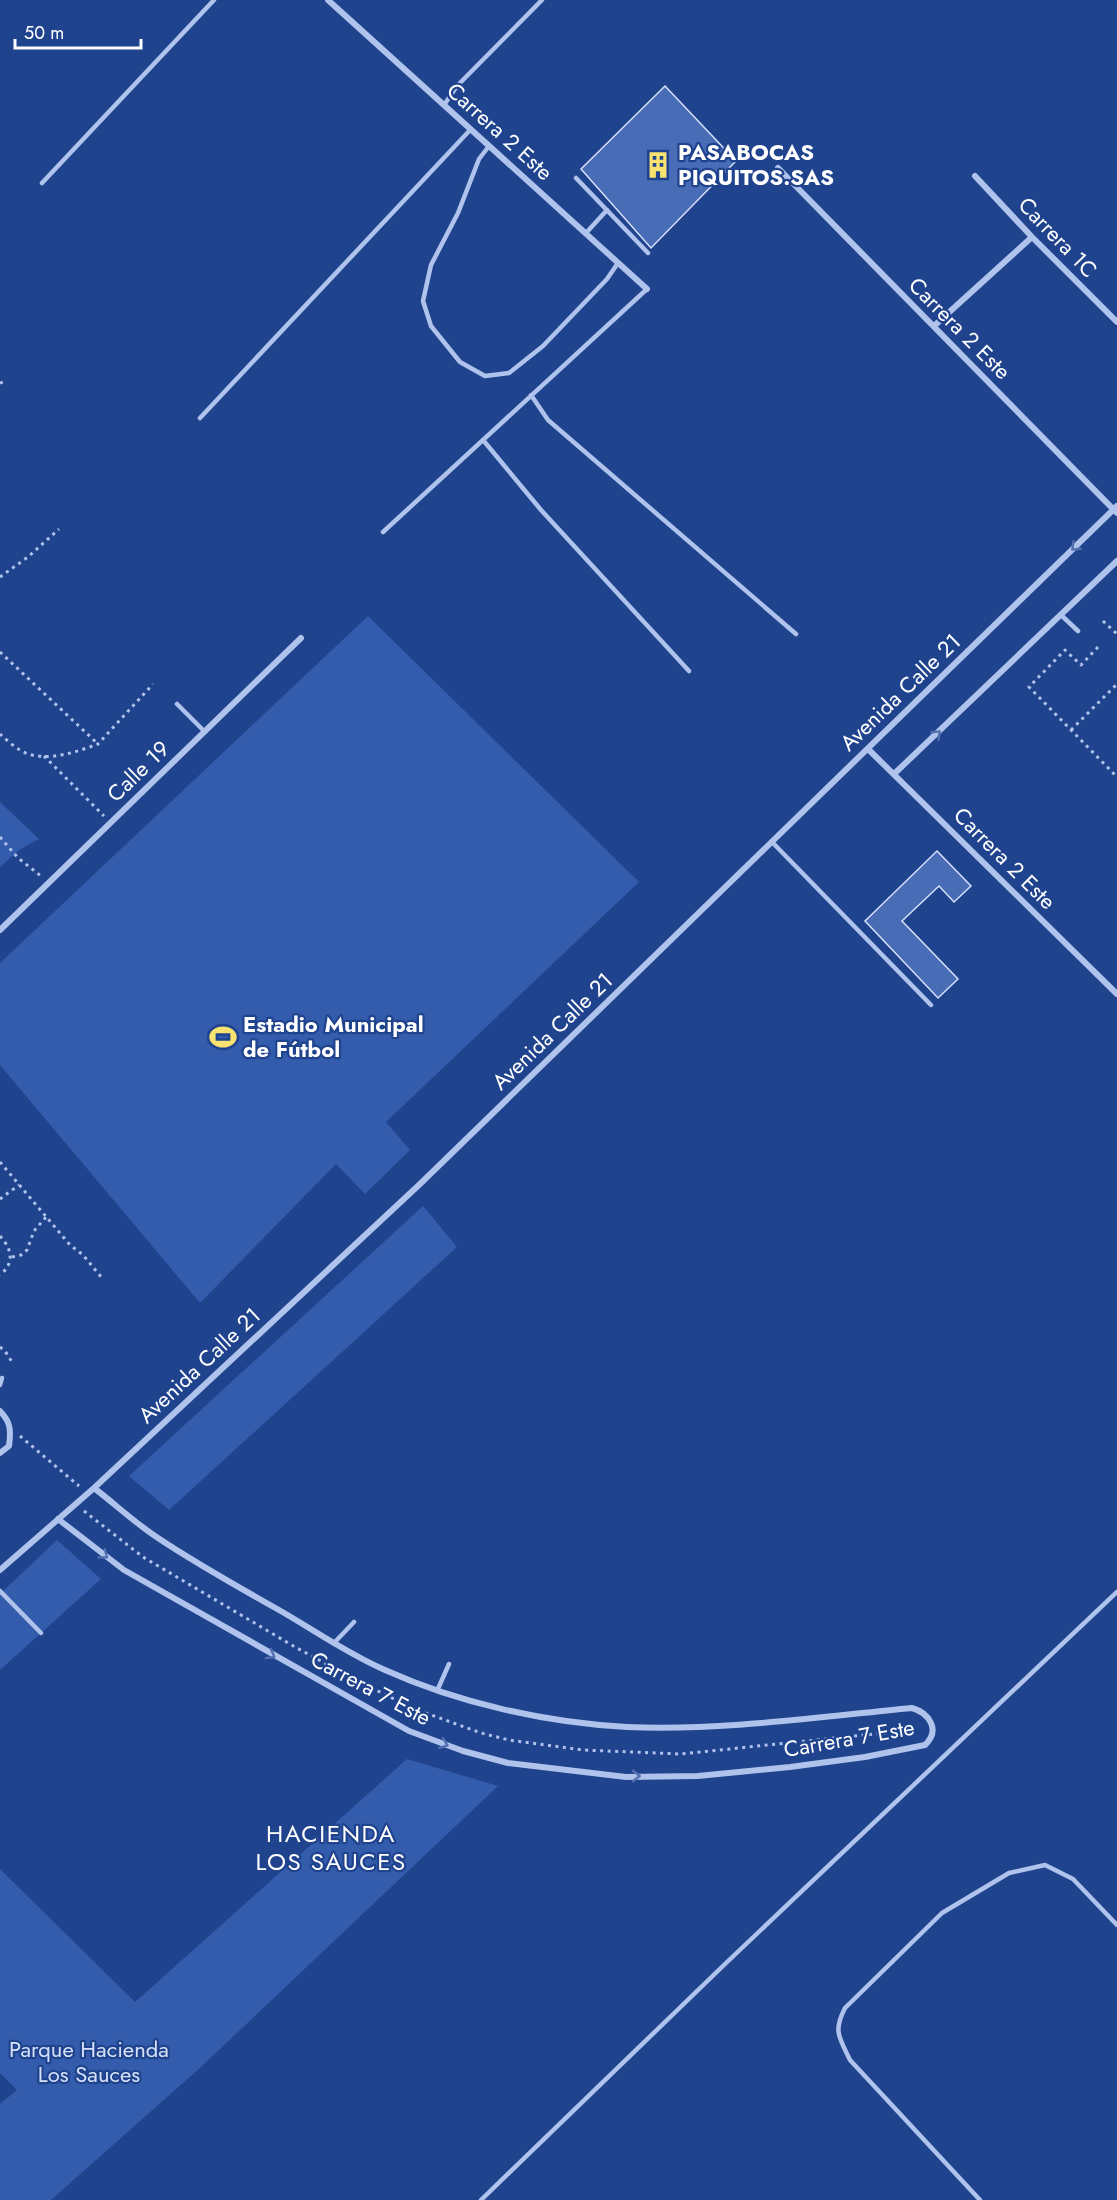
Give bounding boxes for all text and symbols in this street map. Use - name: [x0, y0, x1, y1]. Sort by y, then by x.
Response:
- scale bar: [15, 12, 141, 50]
- text: 50 m: [24, 20, 64, 46]
- street label: Carrera 2 Este: [440, 75, 560, 187]
- place label: PASABOCAS PIQUITOS.SAS: [678, 136, 834, 193]
- building icon: PASABOCAS PIQUITOS.SAS: [643, 150, 673, 180]
- street label: Carrera 1C: [1011, 189, 1105, 285]
- street label: Carrera 2 Este: [902, 270, 1018, 386]
- one-way arrow: [1072, 539, 1083, 550]
- street label: Avenida Calle 21: [832, 626, 968, 758]
- one-way arrow: [930, 730, 940, 741]
- street label: Calle 19: [99, 733, 177, 809]
- street label: Carrera 2 Este: [947, 800, 1063, 916]
- street label: Avenida Calle 21: [484, 965, 620, 1097]
- place label: Estadio Municipal de Fútbol: [243, 1008, 424, 1065]
- sports icon: Estadio Municipal de Fútbol: [208, 1022, 238, 1052]
- street label: Avenida Calle 21: [131, 1300, 267, 1430]
- one-way arrow: [98, 1547, 109, 1558]
- street label: Carrera 7 Este: [305, 1643, 437, 1733]
- one-way arrow: [265, 1648, 276, 1659]
- street label: Carrera 7 Este: [781, 1711, 917, 1765]
- one-way arrow: [438, 1737, 449, 1750]
- one-way arrow: [631, 1770, 640, 1782]
- district label: HACIENDA LOS SAUCES: [255, 1816, 407, 1879]
- park label: Parque Hacienda Los Sauces: [9, 2033, 169, 2090]

